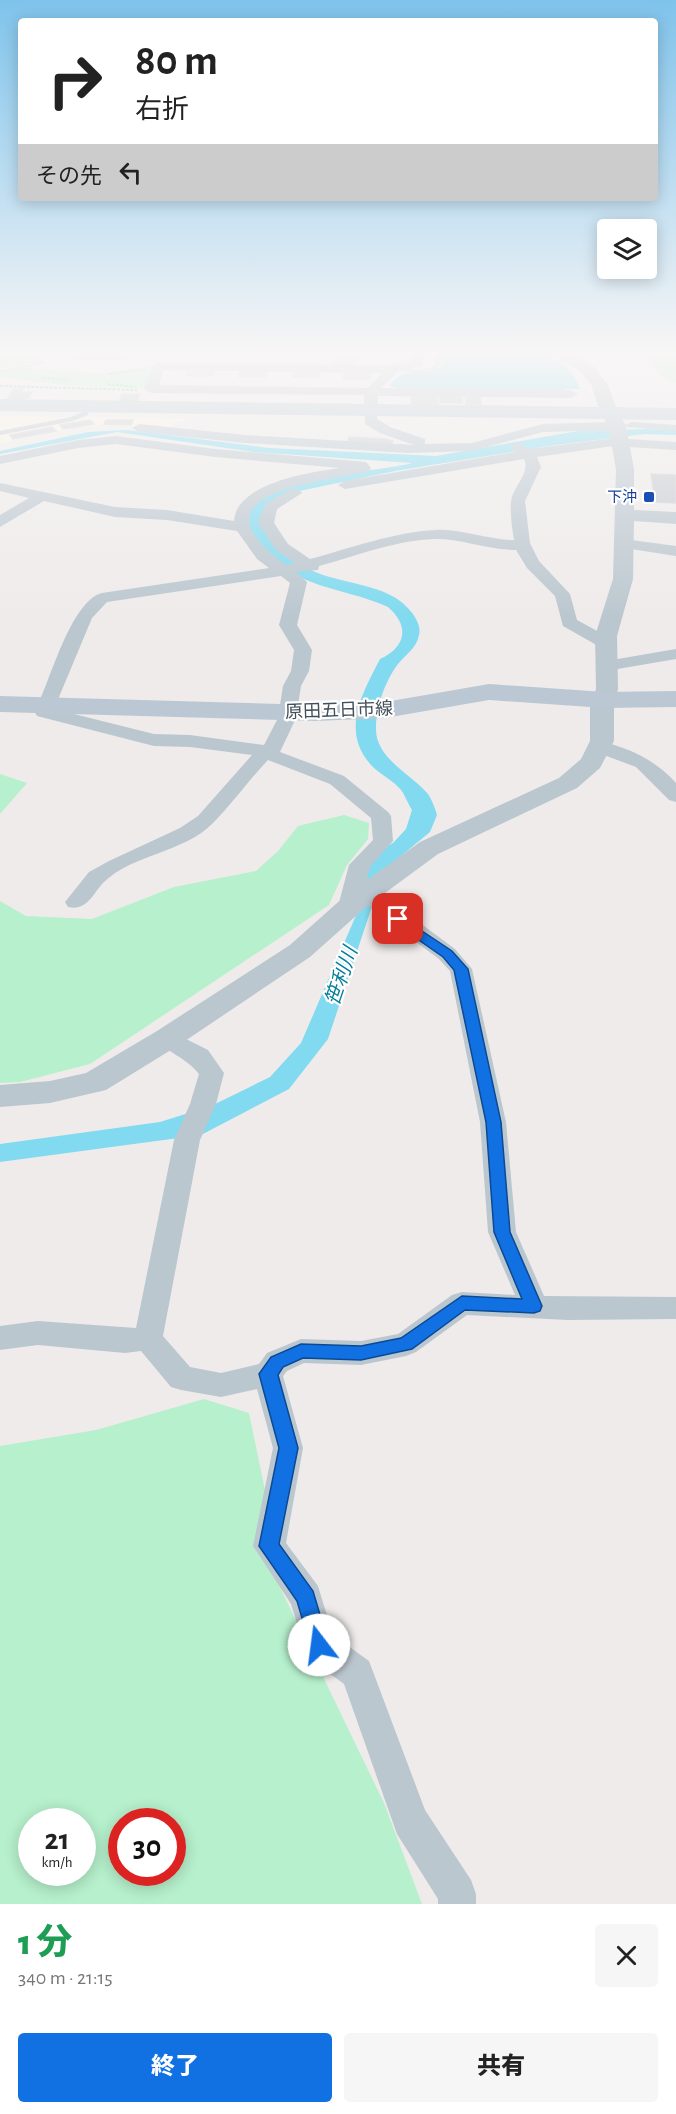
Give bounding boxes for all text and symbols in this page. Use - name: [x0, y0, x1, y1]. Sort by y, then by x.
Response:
- text: 80 m: [135, 40, 218, 82]
- icon: right: [36, 42, 114, 120]
- text: 右折: [135, 96, 189, 123]
- icon: left: [114, 156, 147, 189]
- text: その先: [36, 165, 102, 187]
- map controls: [597, 219, 657, 279]
- button: layers: [597, 219, 657, 279]
- place label: 下沖: [607, 489, 637, 505]
- marker: 下沖: [642, 490, 656, 504]
- street label: 原田五日市線: [285, 698, 393, 722]
- pin: [372, 893, 423, 944]
- icon: arrive: [381, 902, 414, 935]
- water label: 笹利川: [322, 942, 362, 1008]
- position arrow: [287, 1613, 351, 1677]
- speed limit sign: 30: [108, 1808, 186, 1886]
- text: 21: [45, 1825, 69, 1855]
- text: km/h: [42, 1855, 72, 1870]
- button: close: [595, 1924, 658, 1987]
- text: 1 分: [18, 1925, 72, 1961]
- text: 340 m · 21:15: [18, 1968, 113, 1988]
- button: 終了: [18, 2033, 332, 2102]
- button: 共有: [344, 2033, 658, 2102]

